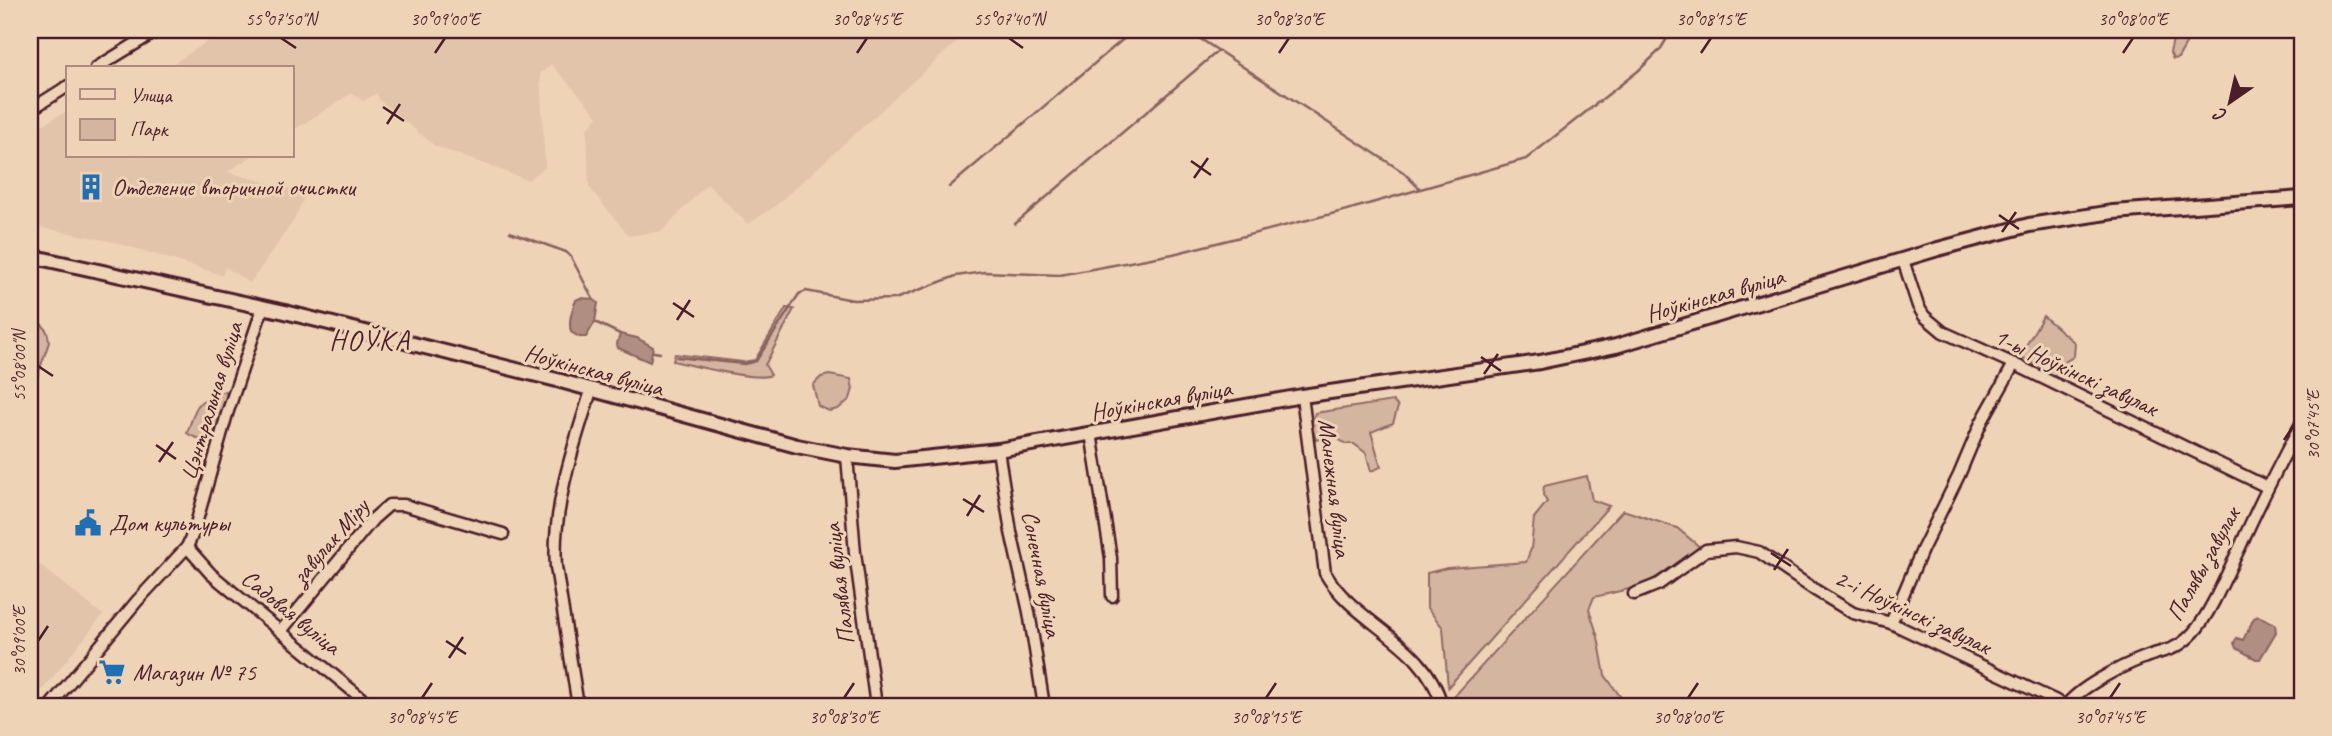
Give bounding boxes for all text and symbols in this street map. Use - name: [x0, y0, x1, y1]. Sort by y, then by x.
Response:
- text: 55°07'50"N: [246, 8, 320, 30]
- text: 30°09'00"E: [410, 8, 482, 30]
- text: 30°08'45"E: [832, 8, 904, 30]
- text: 55°07'40"N: [974, 8, 1048, 30]
- text: 30°08'30"E: [1254, 8, 1326, 30]
- text: 30°08'15"E: [1676, 8, 1748, 30]
- text: 30°08'00"E: [2098, 8, 2170, 30]
- legend: [66, 66, 294, 158]
- north arrow: [2196, 66, 2266, 136]
- text: Улица: [130, 82, 173, 108]
- text: С: [2208, 101, 2232, 128]
- text: Парк: [130, 116, 170, 142]
- building icon: Отделение вторичной очистки: [76, 172, 106, 202]
- place label: Отделение вторичной очистки: [112, 172, 357, 202]
- street label: Ноўкінская вуліца: [1642, 261, 1789, 329]
- street label: Цэнтральная вуліца: [173, 317, 250, 484]
- street label: 1-ы Ноўкінскі завулак: [1989, 321, 2164, 425]
- district label: НОЎКА: [329, 323, 411, 358]
- text: 55°08'00"N: [8, 327, 30, 401]
- street label: Ноўкінская вуліца: [521, 337, 668, 403]
- street label: Ноўкінская вуліца: [1088, 373, 1235, 427]
- text: 30°07'45"E: [2302, 388, 2324, 460]
- street label: Манежная вуліца: [1312, 417, 1359, 561]
- street label: завулак Міру: [283, 491, 377, 593]
- street label: Палявы завулак: [2159, 500, 2248, 627]
- public building icon: Дом культуры: [73, 508, 103, 538]
- place label: Дом культуры: [109, 508, 232, 538]
- street label: Сонечная вуліца: [1015, 508, 1069, 641]
- street label: Палявая вуліца: [817, 520, 861, 646]
- street label: Садовая вуліца: [235, 563, 348, 662]
- street label: 2-і Ноўкінскі завулак: [1830, 563, 1998, 663]
- text: 30°09'00"E: [8, 604, 30, 676]
- supermarket icon: Магазин № 75: [97, 657, 127, 687]
- place label: Магазин № 75: [133, 657, 257, 687]
- text: 30°08'45"E: [387, 706, 459, 728]
- text: 30°08'30"E: [809, 706, 881, 728]
- text: 30°08'15"E: [1231, 706, 1303, 728]
- text: 30°08'00"E: [1653, 706, 1725, 728]
- text: 30°07'45"E: [2075, 706, 2147, 728]

